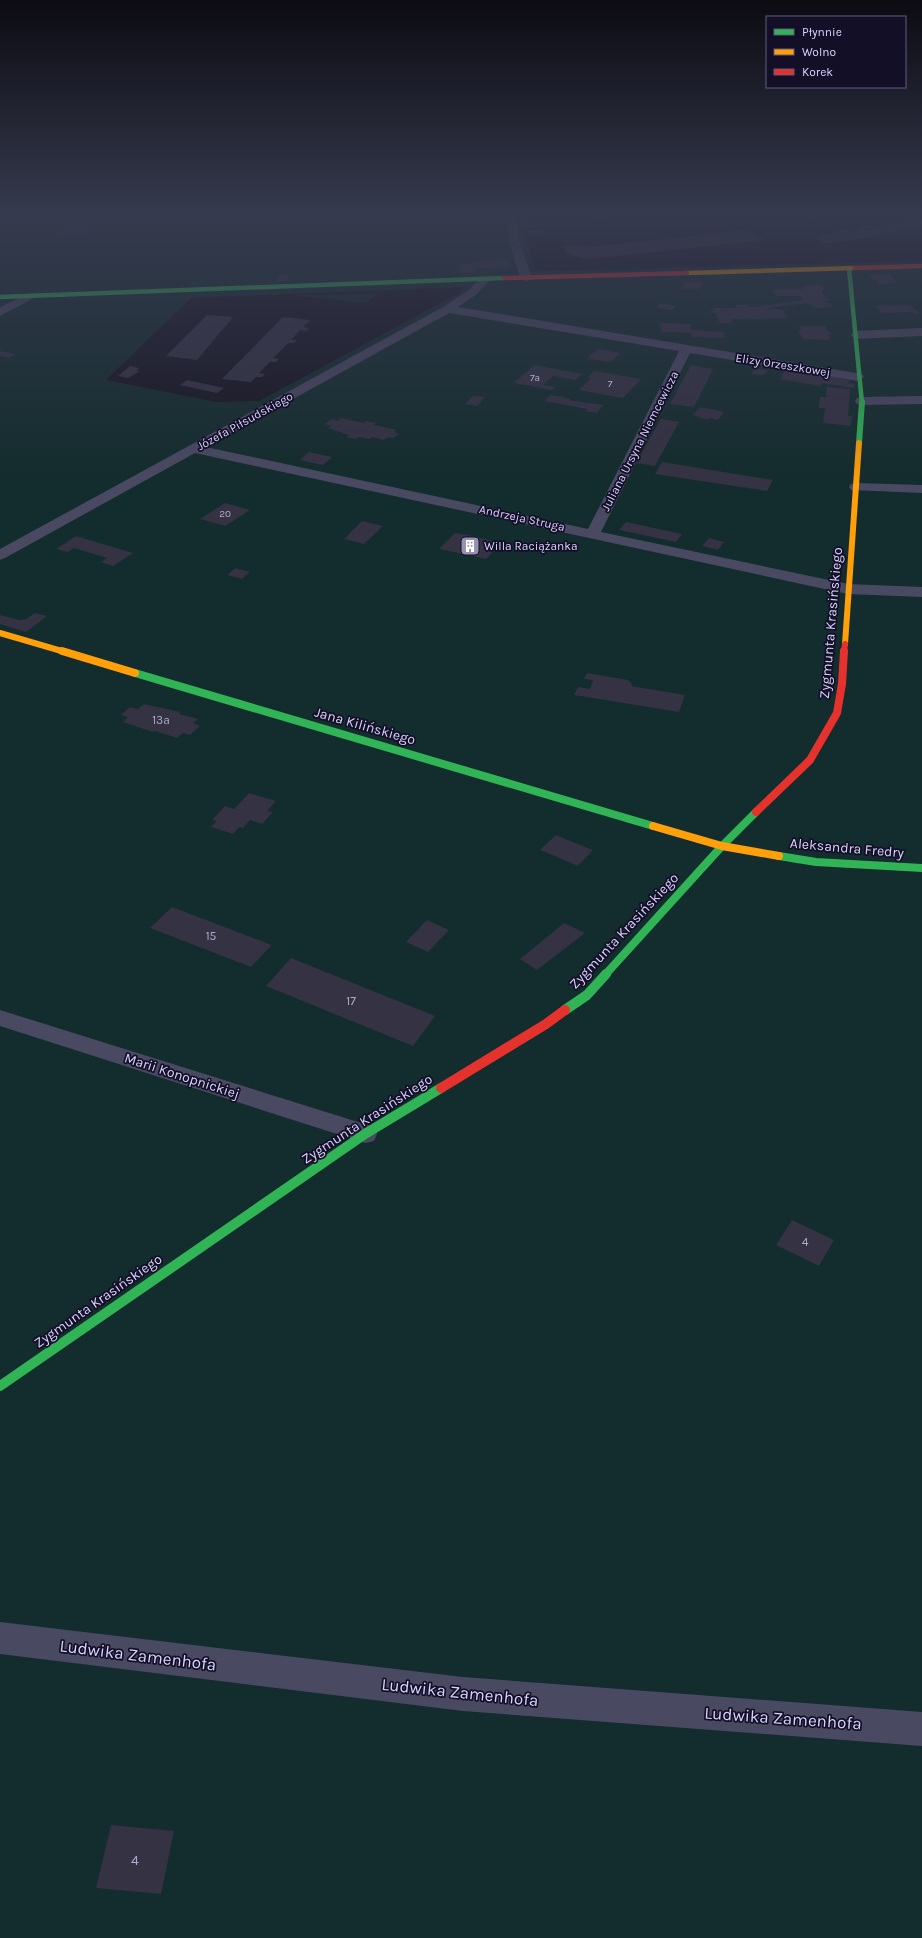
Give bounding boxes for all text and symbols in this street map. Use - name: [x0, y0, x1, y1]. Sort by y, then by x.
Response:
- legend: [766, 16, 906, 88]
- text: Płynnie: [802, 25, 842, 39]
- text: Wolno: [802, 45, 836, 59]
- text: Korek: [802, 65, 833, 79]
- street label: Elizy Orzeszkowej: [735, 351, 831, 379]
- street label: Juliana Ursyna Niemcewicza: [599, 369, 681, 513]
- house number: 7a: [530, 372, 540, 384]
- house number: 7: [608, 378, 613, 390]
- street label: Józefa Piłsudskiego: [195, 389, 295, 453]
- street label: Andrzeja Struga: [478, 502, 566, 534]
- house number: 20: [219, 508, 231, 520]
- building icon: Willa Raciążanka: [459, 535, 481, 557]
- place label: Willa Raciążanka: [484, 539, 578, 553]
- street label: Zygmunta Krasińskiego: [816, 546, 846, 700]
- street label: Jana Kilińskiego: [313, 703, 417, 749]
- house number: 13a: [152, 713, 170, 727]
- street label: Aleksandra Fredry: [789, 835, 905, 861]
- street label: Zygmunta Krasińskiego: [566, 870, 682, 992]
- house number: 15: [206, 929, 217, 943]
- house number: 17: [346, 994, 356, 1008]
- street label: Marii Konopnickiej: [122, 1049, 242, 1103]
- street label: Zygmunta Krasińskiego: [298, 1070, 436, 1168]
- house number: 4: [802, 1235, 809, 1249]
- street label: Zygmunta Krasińskiego: [31, 1250, 165, 1352]
- street label: Ludwika Zamenhofa: [59, 1635, 217, 1675]
- street label: Ludwika Zamenhofa: [381, 1674, 539, 1710]
- street label: Ludwika Zamenhofa: [704, 1703, 862, 1733]
- house number: 4: [131, 1852, 139, 1869]

